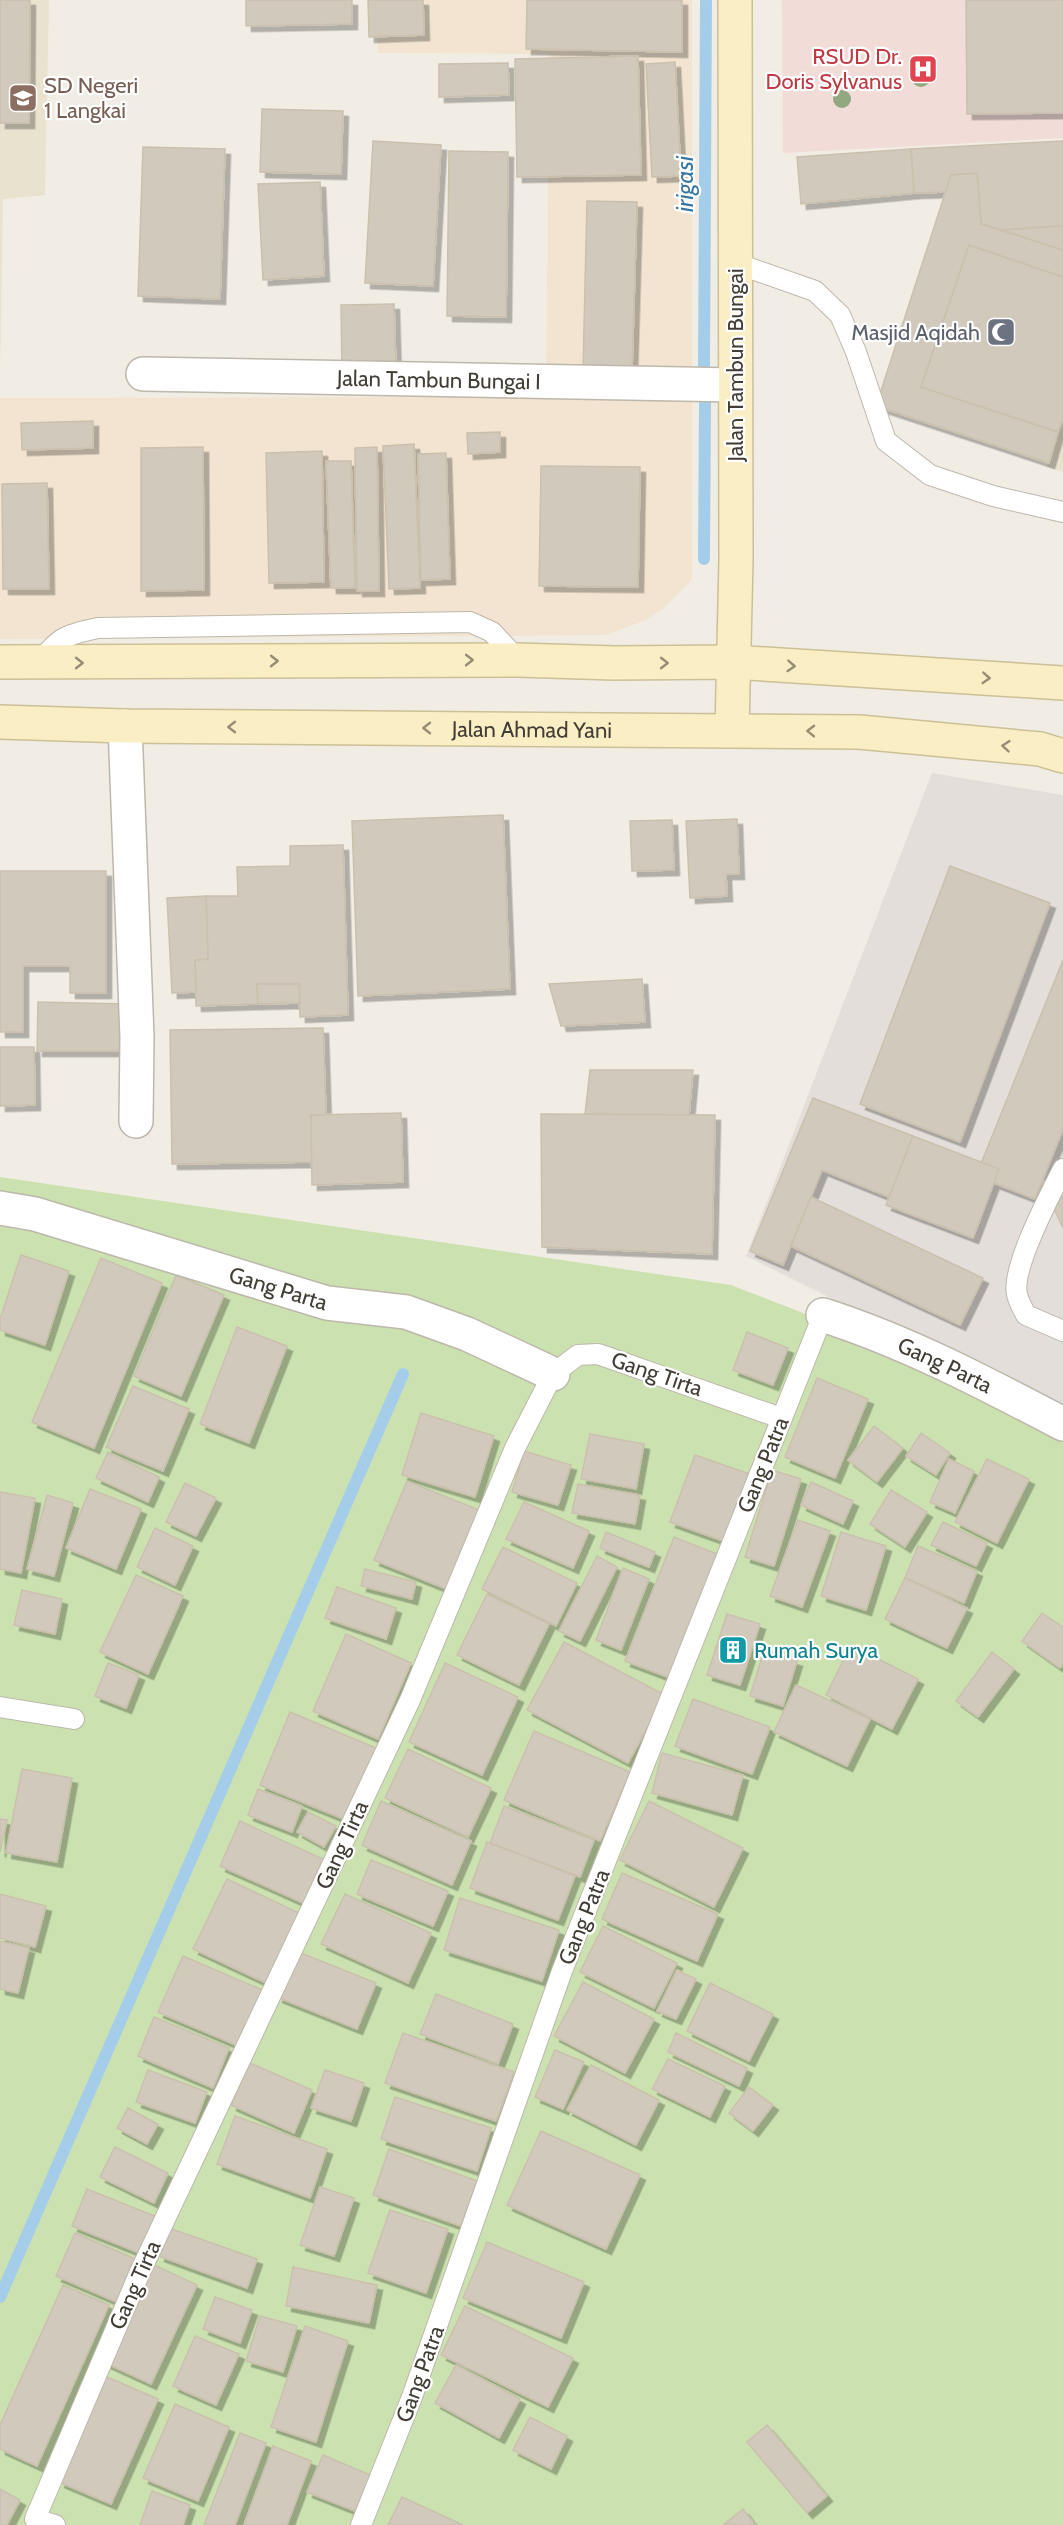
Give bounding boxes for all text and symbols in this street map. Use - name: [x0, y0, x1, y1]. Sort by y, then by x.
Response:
- place label: RSUD Dr. Doris Sylvanus: [766, 43, 902, 95]
- hospital icon: RSUD Dr. Doris Sylvanus: [907, 53, 939, 85]
- place label: SD Negeri 1 Langkai: [44, 72, 138, 124]
- school or university icon: SD Negeri 1 Langkai: [7, 82, 39, 114]
- water label: irigasi: [670, 155, 699, 212]
- street label: Jalan Tambun Bungai: [722, 268, 749, 463]
- mosque icon: Masjid Aqidah: [985, 316, 1017, 348]
- place label: Masjid Aqidah: [851, 319, 980, 346]
- street label: Jalan Tambun Bungai I: [336, 364, 541, 395]
- one-way arrow: [465, 654, 474, 666]
- one-way arrow: [270, 655, 279, 667]
- one-way arrow: [75, 656, 84, 669]
- one-way arrow: [660, 656, 669, 669]
- one-way arrow: [787, 659, 796, 672]
- one-way arrow: [981, 672, 990, 685]
- street label: Jalan Ahmad Yani: [451, 715, 612, 743]
- one-way arrow: [228, 721, 237, 733]
- one-way arrow: [423, 722, 432, 734]
- one-way arrow: [807, 725, 816, 738]
- one-way arrow: [1001, 740, 1010, 753]
- street label: Gang Parta: [226, 1261, 331, 1316]
- street label: Gang Parta: [894, 1331, 997, 1399]
- street label: Gang Tirta: [608, 1346, 707, 1402]
- street label: Gang Patra: [732, 1413, 795, 1517]
- building icon: Rumah Surya: [717, 1634, 749, 1666]
- place label: Rumah Surya: [754, 1637, 878, 1664]
- street label: Gang Tirta: [310, 1796, 374, 1894]
- street label: Gang Patra: [553, 1865, 616, 1969]
- street label: Gang Tirta: [103, 2236, 167, 2334]
- street label: Gang Patra: [390, 2322, 450, 2426]

